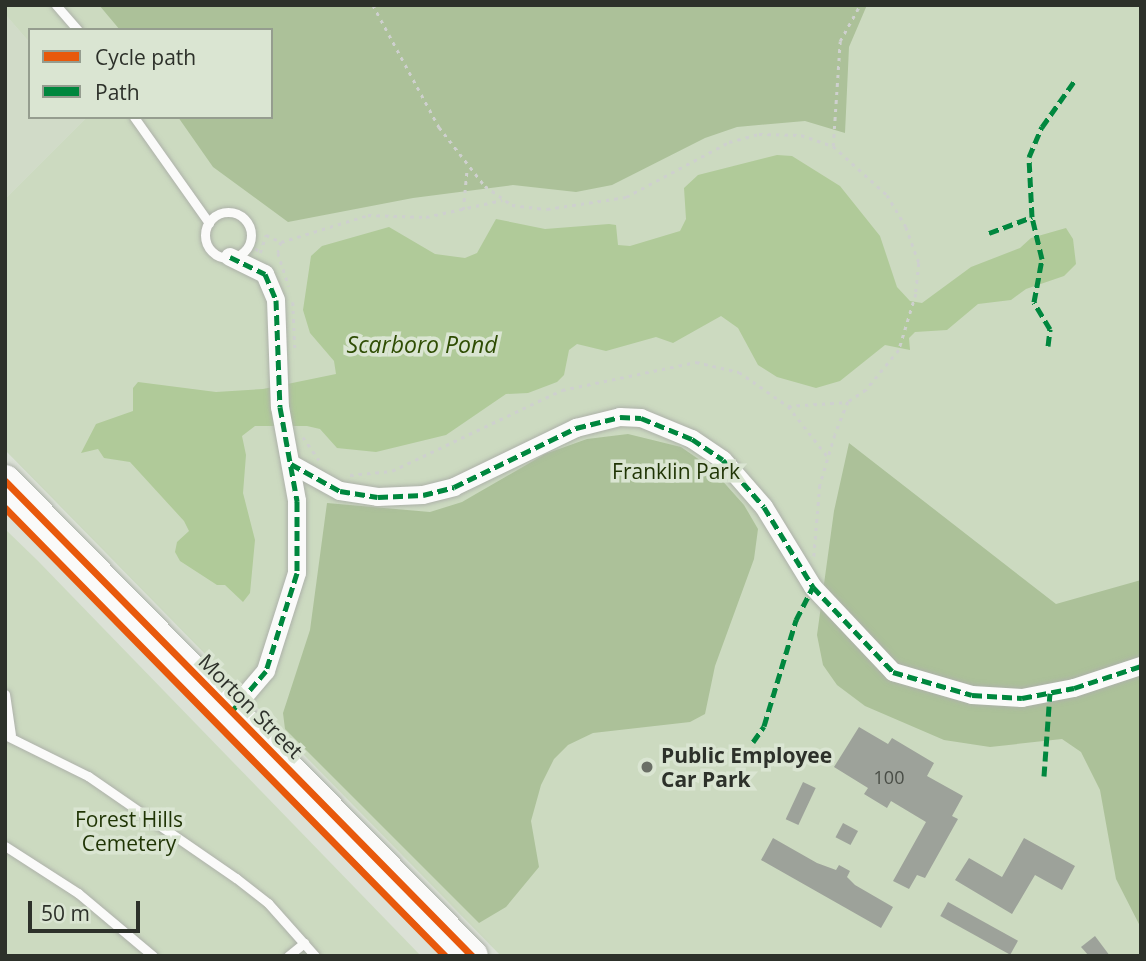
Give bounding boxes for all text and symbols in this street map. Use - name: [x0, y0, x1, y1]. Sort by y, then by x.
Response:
- legend: [28, 28, 273, 119]
- text: Cycle path: [95, 43, 196, 71]
- text: Path: [95, 78, 140, 106]
- water label: Scarboro Pond: [347, 330, 497, 358]
- park label: Franklin Park: [612, 458, 740, 484]
- street label: Morton Street: [194, 649, 308, 763]
- place label: Public Employee Car Park: [661, 742, 832, 792]
- marker: Public Employee Car Park: [639, 759, 655, 775]
- house number: 100: [874, 766, 904, 788]
- park label: Forest Hills Cemetery: [75, 806, 183, 856]
- scale bar: [32, 888, 144, 932]
- text: 50 m: [41, 899, 90, 927]

